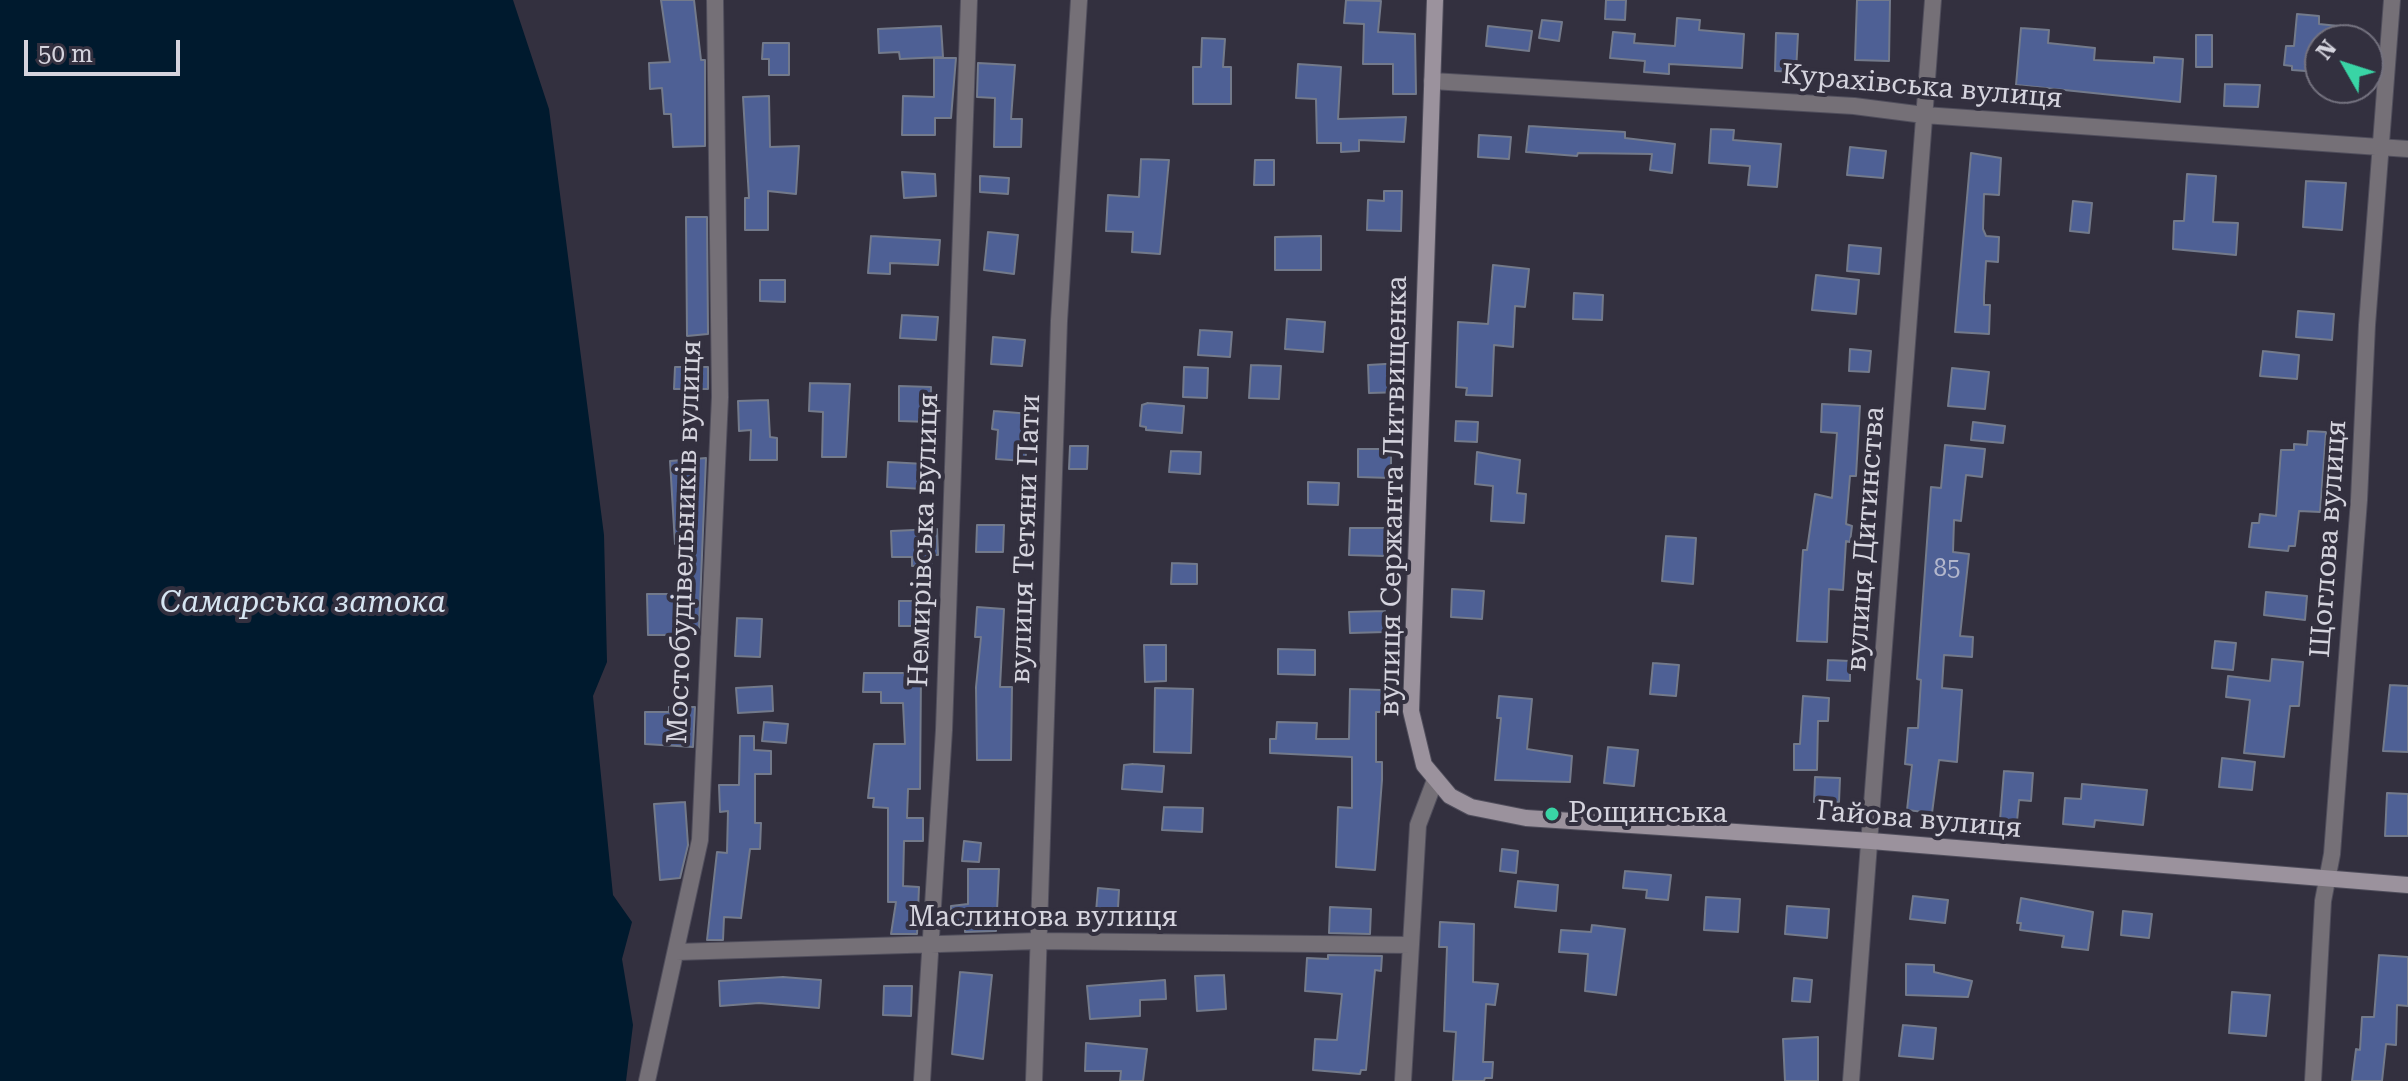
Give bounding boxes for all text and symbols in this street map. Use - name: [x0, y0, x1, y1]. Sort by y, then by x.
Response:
- scale bar: [28, 24, 184, 74]
- north arrow: [2304, 24, 2384, 104]
- text: N: [2311, 35, 2342, 64]
- text: 50 m: [38, 40, 93, 68]
- street label: Курахівська вулиця: [1780, 58, 2064, 116]
- street label: вулиця Сержанта Литвищенка: [1373, 275, 1415, 717]
- street label: Мостобудівельників вулиця: [661, 339, 709, 745]
- street label: Немирівська вулиця: [902, 392, 946, 688]
- street label: вулиця Тетяни Пати: [1004, 394, 1048, 684]
- street label: вулиця Дитинства: [1840, 405, 1892, 673]
- street label: Щоглова вулиця: [2304, 419, 2354, 659]
- house number: 85: [1934, 555, 1960, 583]
- water label: Самарська затока: [160, 585, 446, 621]
- street label: Гайова вулиця: [1815, 794, 2023, 846]
- place label: Рощинська: [1568, 797, 1727, 831]
- marker: Рощинська: [1543, 805, 1561, 823]
- street label: Маслинова вулиця: [908, 901, 1178, 935]

